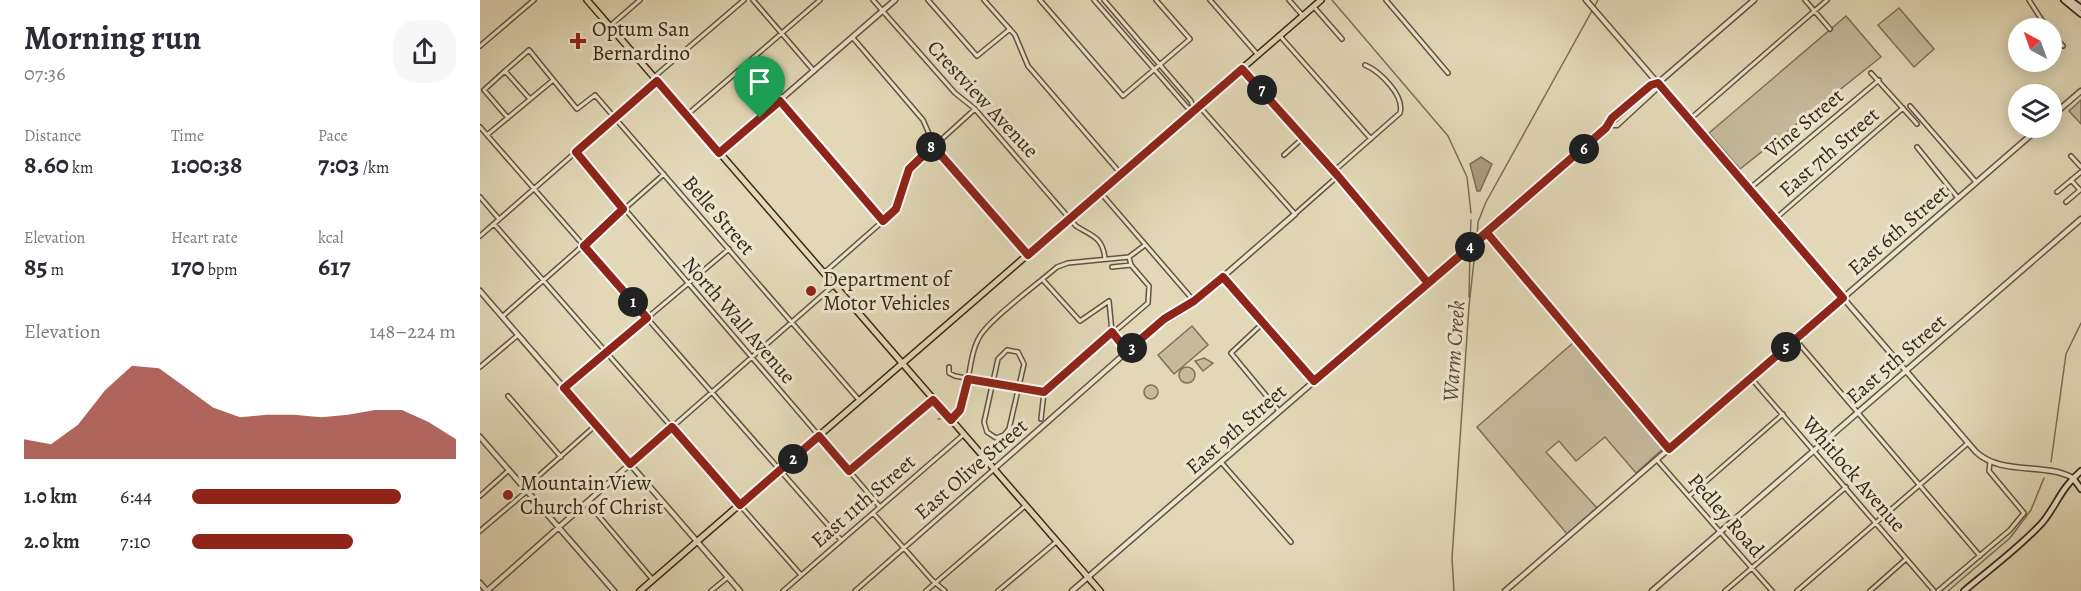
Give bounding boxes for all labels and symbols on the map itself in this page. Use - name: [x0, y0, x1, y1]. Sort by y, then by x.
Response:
- place label: Optum San Bernardino: [592, 15, 690, 67]
- north arrow: [2008, 18, 2062, 72]
- marker: Optum San Bernardino: [569, 32, 587, 50]
- street label: Crestview Avenue: [921, 34, 1045, 164]
- pin: [734, 56, 785, 118]
- pin: 7: [1247, 75, 1277, 105]
- street label: Vine Street: [1758, 82, 1849, 165]
- street label: East 7th Street: [1773, 101, 1885, 203]
- pin: 8: [916, 132, 946, 162]
- pin: 6: [1569, 134, 1599, 164]
- street label: Belle Street: [677, 169, 761, 261]
- street label: East 6th Street: [1842, 178, 1954, 282]
- pin: 4: [1455, 232, 1485, 262]
- street label: North Wall Avenue: [676, 250, 802, 390]
- place label: Department of Motor Vehicles: [823, 265, 953, 317]
- marker: Department of Motor Vehicles: [804, 284, 818, 298]
- pin: 1: [618, 287, 648, 317]
- water label: Warm Creek: [1435, 299, 1473, 403]
- street label: East 5th Street: [1840, 308, 1952, 410]
- pin: 5: [1771, 332, 1801, 362]
- pin: 3: [1117, 333, 1147, 363]
- street label: East 9th Street: [1180, 377, 1292, 481]
- street label: Whitlock Avenue: [1795, 409, 1912, 538]
- street label: East Olive Street: [909, 412, 1033, 526]
- pin: 2: [778, 444, 808, 474]
- street label: East 11th Street: [805, 448, 921, 554]
- street label: Pedley Road: [1682, 467, 1771, 564]
- place label: Mountain View Church of Christ: [520, 469, 663, 521]
- marker: Mountain View Church of Christ: [501, 488, 515, 502]

